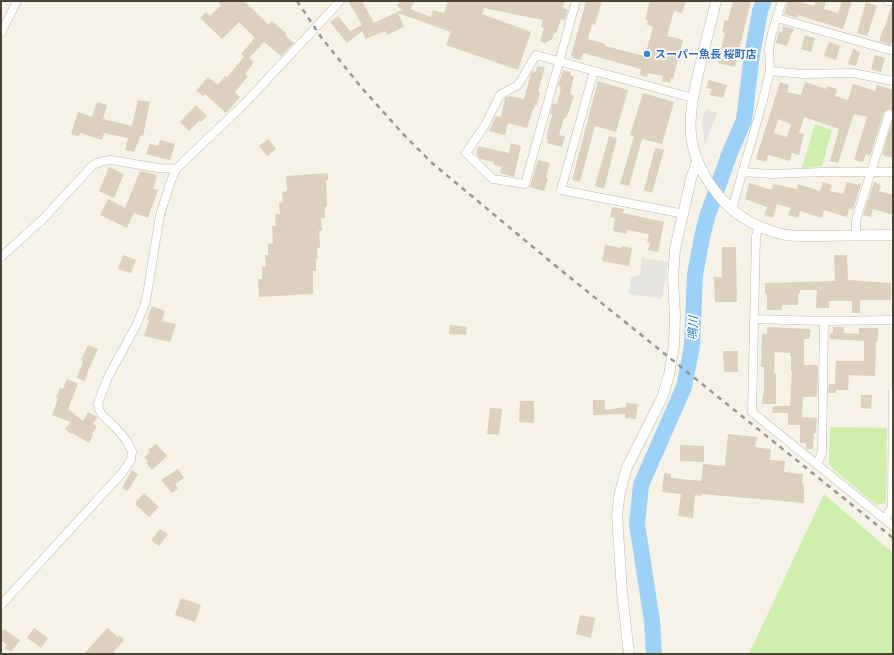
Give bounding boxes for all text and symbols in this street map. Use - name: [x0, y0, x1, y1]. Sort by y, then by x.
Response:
- place label: スーパー魚長 桜町店: [655, 48, 757, 61]
- marker: スーパー魚長 桜町店: [642, 49, 652, 59]
- water label: 鳴川: [685, 314, 701, 340]

